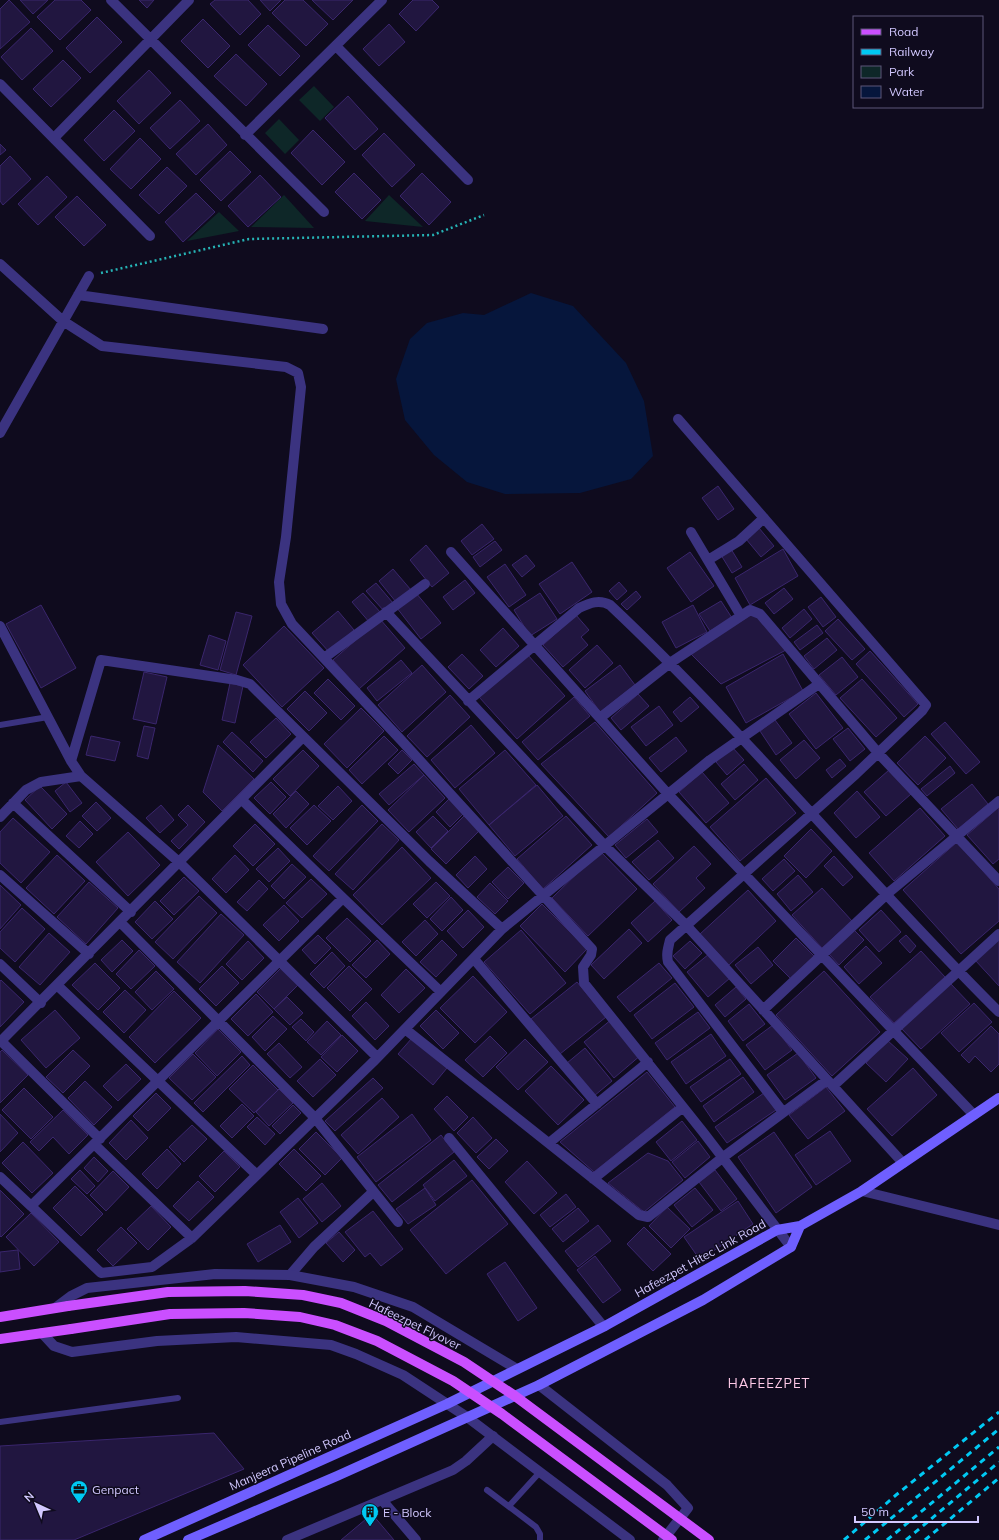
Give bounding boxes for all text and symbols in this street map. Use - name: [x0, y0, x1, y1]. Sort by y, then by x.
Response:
- legend: [853, 16, 983, 108]
- text: Road: [889, 24, 918, 39]
- text: Railway: [889, 44, 935, 59]
- text: Park: [889, 64, 915, 79]
- text: Water: [889, 84, 925, 99]
- street label: Hafeezpet Hitec Link Road: [632, 1216, 768, 1300]
- street label: Hafeezpet Flyover: [367, 1295, 464, 1353]
- district label: HAFEEZPET: [728, 1375, 810, 1391]
- street label: Manjeera Pipeline Road: [227, 1426, 353, 1494]
- office icon: Genpact: [69, 1479, 89, 1504]
- place label: Genpact: [92, 1482, 139, 1497]
- north arrow: [16, 1484, 56, 1524]
- text: N: [21, 1489, 37, 1505]
- scale bar: [855, 1498, 978, 1524]
- building icon: E - Block: [360, 1502, 380, 1527]
- text: 50 m: [861, 1504, 889, 1519]
- place label: E - Block: [383, 1505, 432, 1520]

